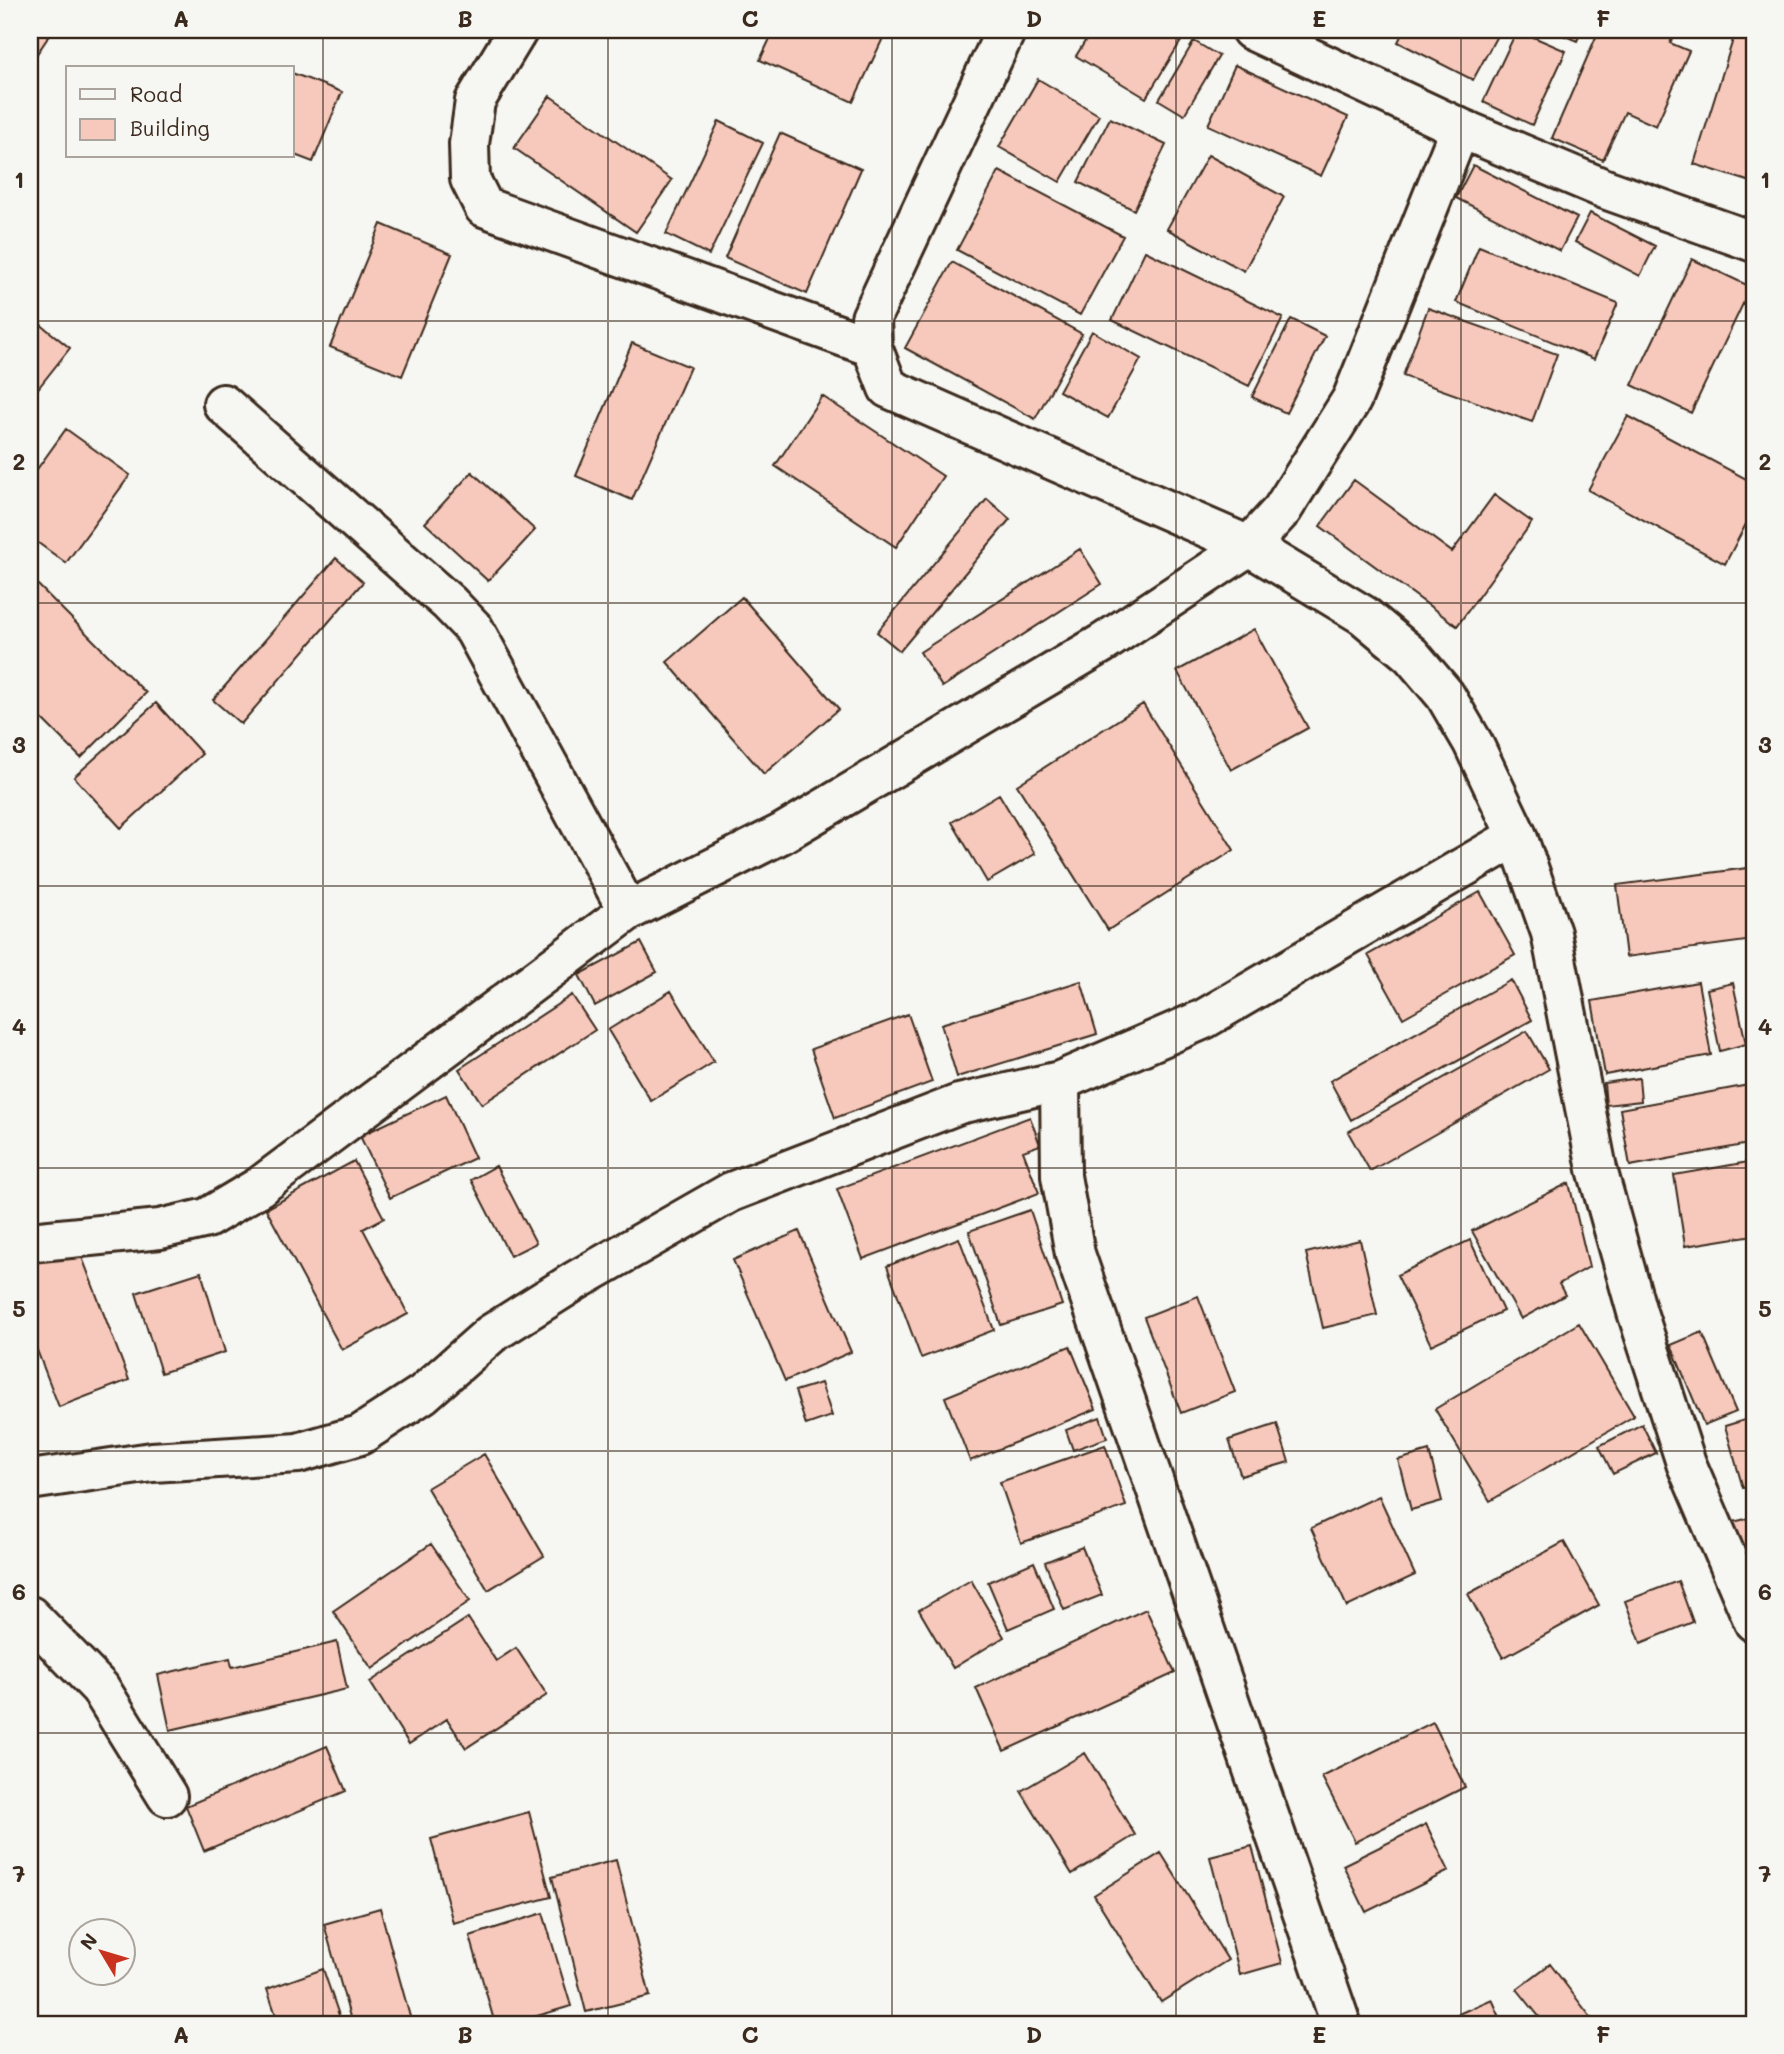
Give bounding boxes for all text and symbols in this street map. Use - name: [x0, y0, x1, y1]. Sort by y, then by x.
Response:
- text: A: [173, 3, 189, 33]
- text: B: [457, 3, 473, 33]
- text: C: [741, 3, 759, 33]
- text: D: [1026, 3, 1042, 33]
- text: E: [1312, 3, 1326, 33]
- text: F: [1596, 3, 1610, 33]
- legend: [66, 66, 294, 158]
- text: Road: [130, 80, 182, 107]
- text: Building: [130, 114, 210, 141]
- text: 1: [14, 164, 24, 194]
- text: 1: [1760, 164, 1770, 194]
- text: 2: [13, 446, 25, 476]
- text: 2: [1759, 446, 1771, 476]
- text: 3: [12, 729, 26, 759]
- text: 3: [1758, 729, 1772, 759]
- text: 4: [12, 1011, 26, 1041]
- text: 4: [1758, 1011, 1772, 1041]
- text: 5: [12, 1293, 26, 1323]
- text: 5: [1758, 1293, 1772, 1323]
- text: 6: [12, 1576, 26, 1606]
- text: 6: [1758, 1576, 1772, 1606]
- text: 7: [13, 1858, 26, 1888]
- text: 7: [1759, 1858, 1772, 1888]
- north arrow: [66, 1918, 136, 1988]
- text: N: [74, 1928, 102, 1955]
- text: A: [173, 2019, 189, 2049]
- text: B: [457, 2019, 473, 2049]
- text: C: [741, 2019, 759, 2049]
- text: D: [1026, 2019, 1042, 2049]
- text: E: [1312, 2019, 1326, 2049]
- text: F: [1596, 2019, 1610, 2049]

